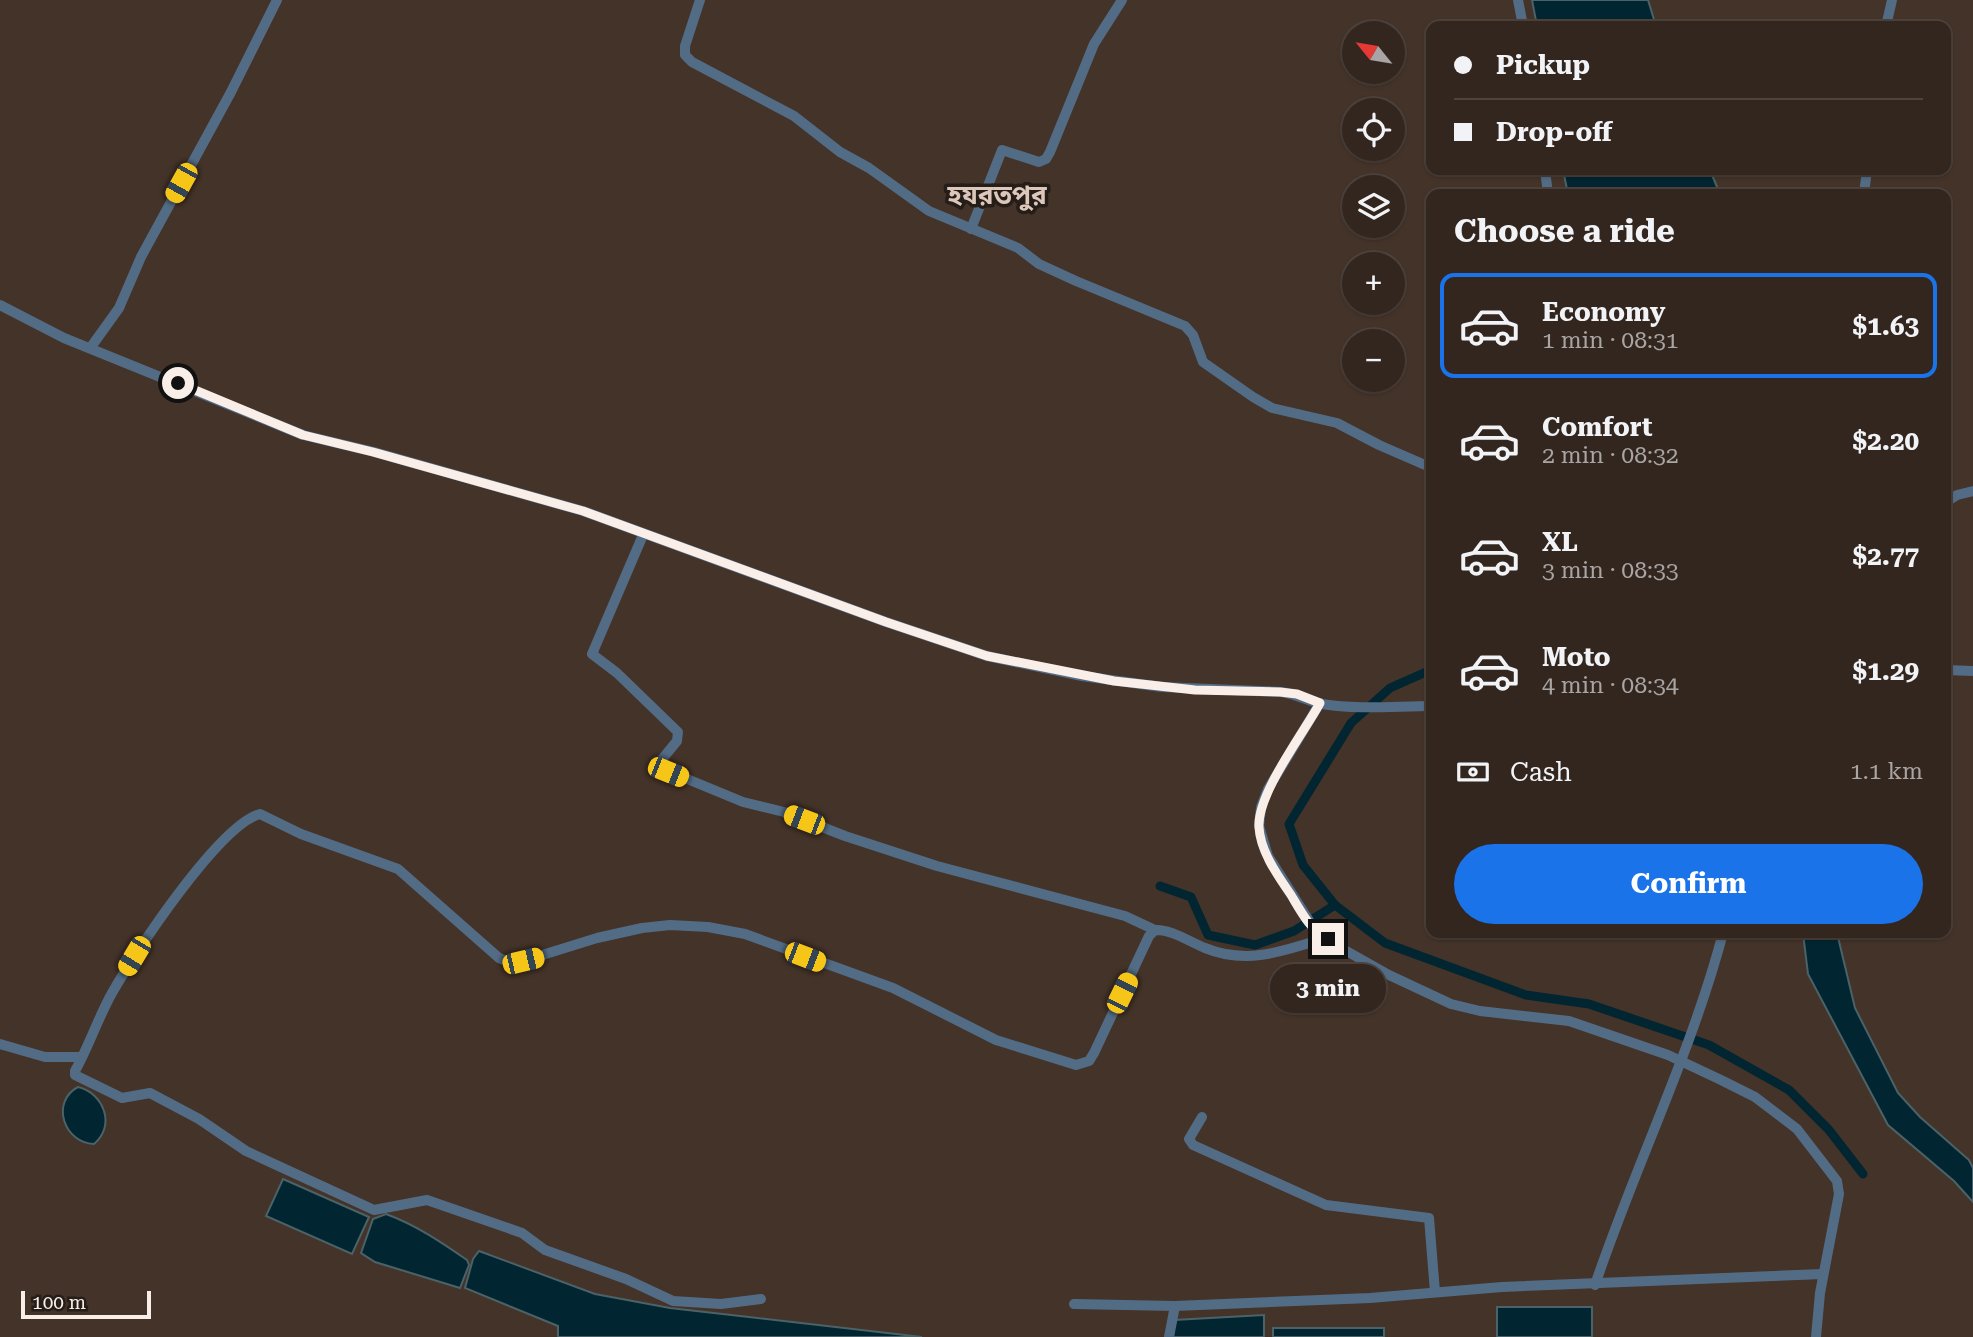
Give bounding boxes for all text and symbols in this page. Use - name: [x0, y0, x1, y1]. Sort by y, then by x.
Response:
- north arrow: [1342, 21, 1405, 84]
- map controls: [1342, 21, 1405, 392]
- text: Pickup: [1496, 50, 1590, 80]
- button: locate: [1342, 98, 1405, 161]
- text: Drop-off: [1496, 117, 1612, 147]
- car: [162, 160, 201, 206]
- button: layers: [1342, 175, 1405, 238]
- district label: হযরতপুর: [946, 180, 1047, 212]
- text: Choose a ride: [1454, 212, 1675, 250]
- button: +: [1342, 252, 1405, 315]
- icon: car: [1458, 294, 1521, 357]
- text: Economy: [1542, 297, 1665, 327]
- text: $1.63: [1853, 311, 1919, 341]
- text: 1 min · 08:31: [1542, 327, 1679, 354]
- button: −: [1342, 329, 1405, 392]
- route start: [162, 367, 194, 399]
- icon: car: [1458, 409, 1521, 472]
- text: Comfort: [1542, 412, 1652, 442]
- text: $2.20: [1853, 426, 1919, 456]
- text: 2 min · 08:32: [1542, 442, 1679, 469]
- icon: car: [1458, 524, 1521, 587]
- text: XL: [1542, 527, 1578, 557]
- text: $2.77: [1853, 541, 1919, 571]
- text: 3 min · 08:33: [1542, 557, 1679, 584]
- icon: car: [1458, 639, 1521, 702]
- text: Moto: [1542, 642, 1611, 672]
- text: $1.29: [1853, 656, 1919, 686]
- text: 4 min · 08:34: [1542, 672, 1679, 699]
- icon: cash: [1454, 753, 1492, 791]
- car: [645, 754, 692, 790]
- text: Cash: [1510, 757, 1572, 787]
- text: 1.1 km: [1850, 758, 1923, 785]
- car: [781, 803, 828, 837]
- button: Confirm: [1454, 844, 1923, 924]
- route end: [1312, 923, 1344, 955]
- car: [115, 933, 154, 979]
- car: [782, 940, 829, 974]
- car: [501, 946, 546, 976]
- callout: 3 min: [1270, 964, 1386, 1012]
- car: [1104, 970, 1141, 1016]
- text: 3 min: [1296, 975, 1360, 1002]
- scale bar: [21, 1288, 150, 1320]
- text: 100 m: [32, 1291, 86, 1314]

